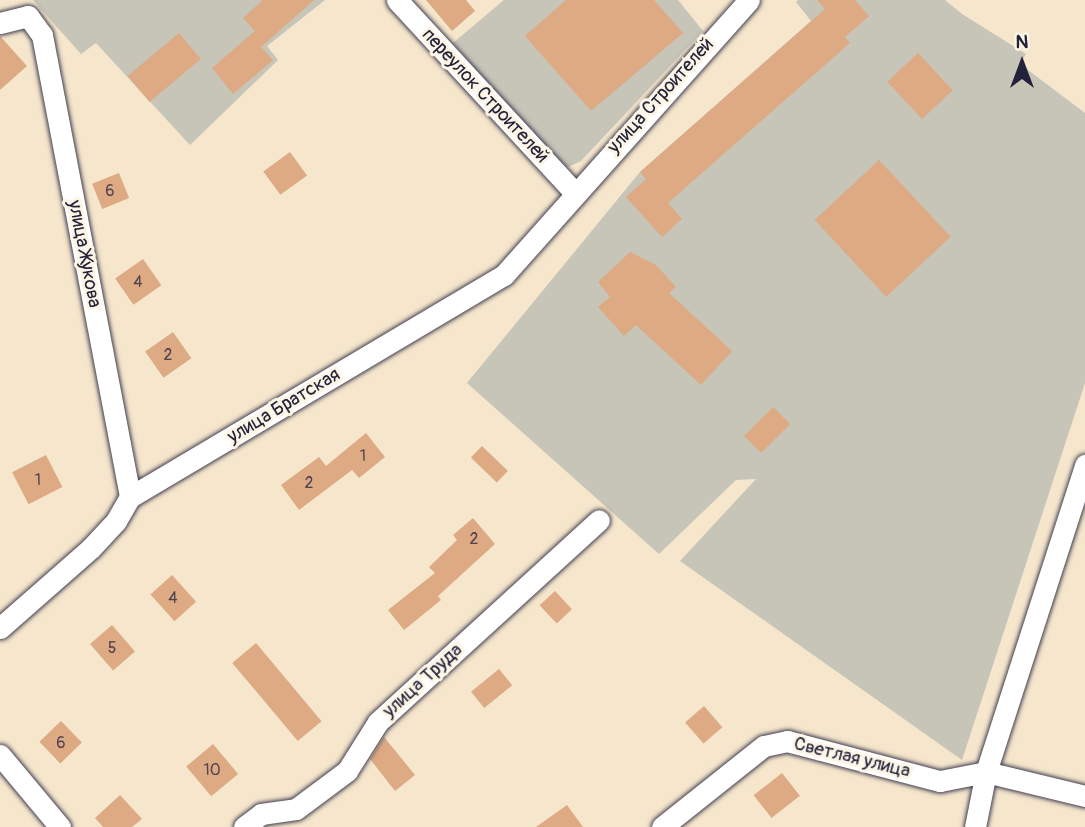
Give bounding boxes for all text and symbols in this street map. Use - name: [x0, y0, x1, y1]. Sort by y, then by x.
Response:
- street label: переулок Строителей: [417, 24, 553, 168]
- north arrow: [987, 28, 1057, 98]
- text: N: [1016, 30, 1028, 54]
- street label: улица Строителей: [603, 34, 719, 158]
- house number: 6: [105, 181, 115, 201]
- street label: улица Жукова: [62, 198, 106, 310]
- house number: 4: [133, 272, 143, 292]
- house number: 2: [164, 345, 172, 365]
- street label: улица Братская: [224, 363, 344, 449]
- house number: 1: [360, 446, 366, 466]
- house number: 1: [35, 470, 41, 490]
- house number: 2: [305, 473, 313, 493]
- house number: 2: [470, 529, 478, 549]
- house number: 4: [168, 588, 178, 608]
- house number: 5: [108, 638, 116, 658]
- street label: улица Труда: [378, 639, 468, 723]
- house number: 6: [56, 733, 66, 753]
- street label: Светлая улица: [791, 733, 913, 783]
- house number: 10: [203, 760, 221, 780]

